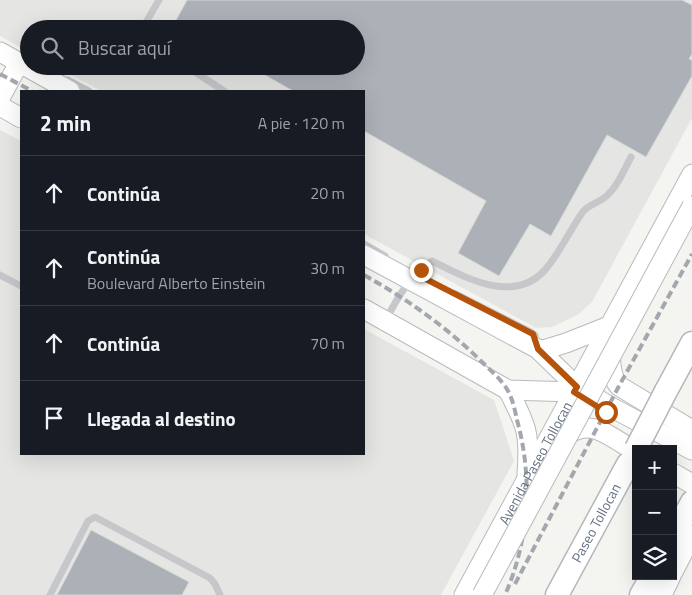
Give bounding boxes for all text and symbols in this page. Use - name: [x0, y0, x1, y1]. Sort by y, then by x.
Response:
- search box: [20, 20, 365, 75]
- text: Buscar aquí: [78, 33, 171, 62]
- icon: search: [38, 34, 66, 62]
- text: 2 min: [40, 107, 91, 139]
- text: A pie · 120 m: [258, 111, 345, 135]
- icon: ahead: [40, 179, 68, 207]
- text: Continúa: [87, 179, 160, 208]
- text: 20 m: [310, 181, 345, 205]
- text: Continúa: [87, 242, 160, 271]
- icon: ahead: [40, 254, 68, 282]
- text: 30 m: [310, 256, 345, 280]
- route end: [410, 259, 433, 282]
- text: Boulevard Alberto Einstein: [87, 271, 265, 295]
- icon: ahead: [40, 329, 68, 357]
- text: Continúa: [87, 329, 160, 358]
- text: 70 m: [310, 331, 345, 355]
- street label: Avenida Paseo Tollocan: [493, 398, 577, 528]
- route start: [595, 401, 618, 424]
- icon: arrive: [40, 404, 68, 432]
- text: Llegada al destino: [87, 404, 236, 433]
- map controls: [632, 445, 677, 580]
- button: +: [632, 445, 677, 490]
- street label: Paseo Tollocan: [566, 479, 626, 566]
- button: −: [632, 490, 677, 535]
- button: layers: [632, 535, 677, 580]

